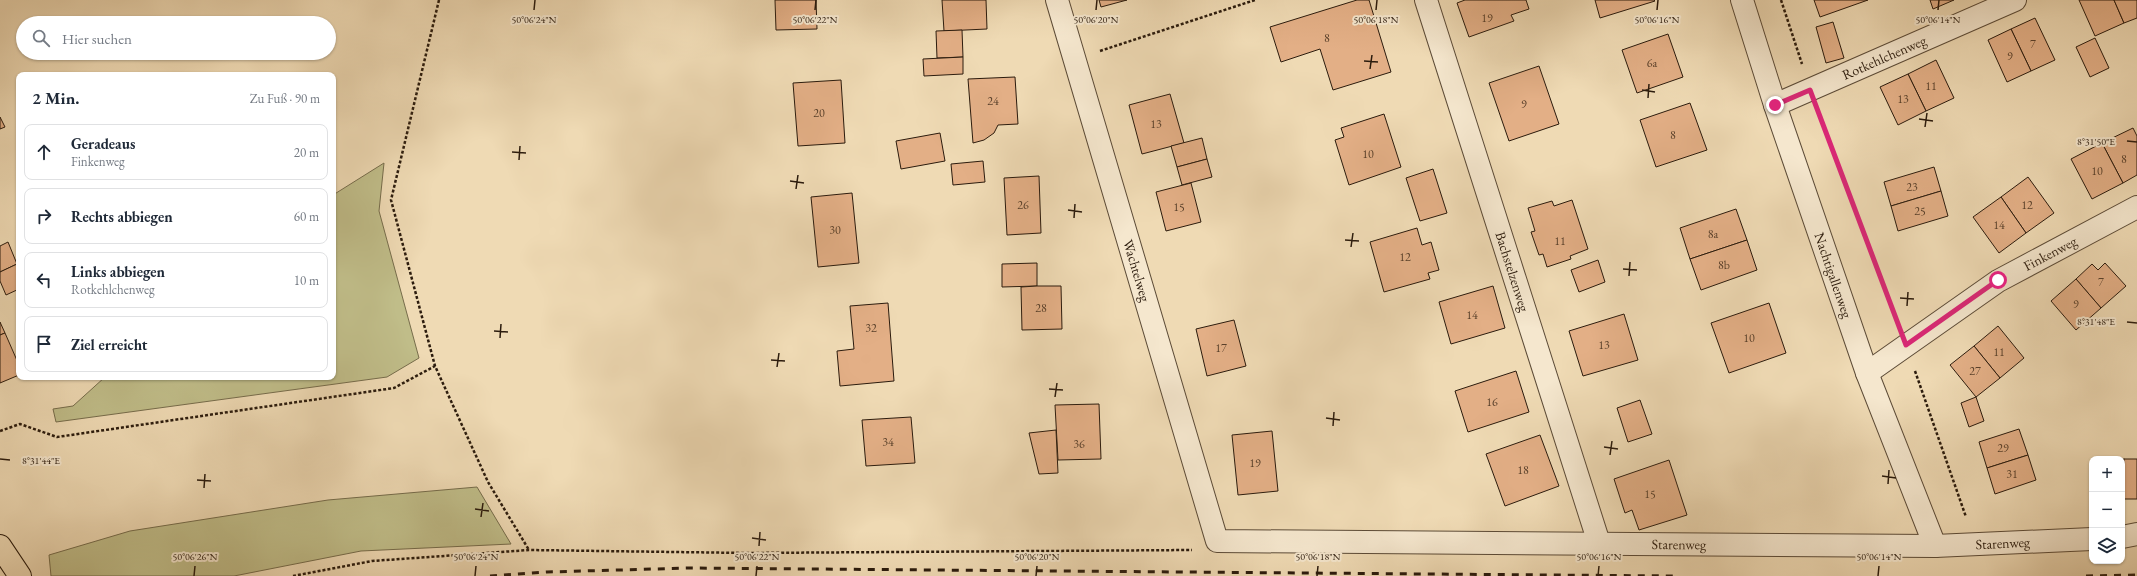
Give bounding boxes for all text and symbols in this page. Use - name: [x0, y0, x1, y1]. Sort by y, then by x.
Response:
- house number: 19: [1481, 10, 1493, 26]
- text: 50°06'24"N: [512, 13, 557, 26]
- text: 50°06'22"N: [793, 13, 838, 26]
- text: 50°06'20"N: [1074, 13, 1119, 26]
- text: 50°06'18"N: [1354, 13, 1399, 26]
- text: 50°06'16"N: [1635, 13, 1680, 26]
- text: 50°06'14"N: [1916, 13, 1961, 26]
- search box: [16, 16, 336, 60]
- icon: search: [30, 27, 52, 49]
- text: Hier suchen: [62, 29, 132, 48]
- house number: 8: [1324, 30, 1330, 46]
- street label: Rotkehlchenweg: [1839, 31, 1930, 84]
- house number: 7: [2030, 36, 2036, 52]
- house number: 9: [2007, 48, 2013, 64]
- house number: 6a: [1647, 55, 1657, 71]
- house number: 11: [1925, 78, 1937, 94]
- text: 2 Min.: [32, 87, 79, 109]
- text: Zu Fuß · 90 m: [250, 90, 320, 107]
- house number: 13: [1897, 91, 1909, 107]
- house number: 24: [987, 93, 999, 109]
- house number: 9: [1521, 96, 1527, 112]
- route end: [1766, 96, 1784, 114]
- house number: 20: [813, 105, 825, 121]
- house number: 13: [1150, 116, 1162, 132]
- house number: 8: [1670, 127, 1676, 143]
- text: Geradeaus: [71, 134, 135, 153]
- text: 8°31'50"E: [2077, 135, 2115, 148]
- icon: ahead: [33, 141, 55, 163]
- text: 20 m: [294, 144, 319, 161]
- house number: 10: [1362, 146, 1374, 162]
- house number: 8: [2121, 151, 2127, 167]
- text: Finkenweg: [71, 153, 125, 170]
- house number: 10: [2091, 163, 2103, 179]
- house number: 23: [1906, 179, 1918, 195]
- house number: 26: [1017, 197, 1029, 213]
- house number: 12: [2021, 197, 2033, 213]
- house number: 15: [1173, 199, 1185, 215]
- house number: 25: [1914, 203, 1926, 219]
- icon: right: [33, 205, 55, 227]
- text: Rechts abbiegen: [71, 207, 173, 226]
- text: 60 m: [294, 208, 319, 225]
- house number: 14: [1993, 217, 2005, 233]
- house number: 30: [829, 222, 841, 238]
- house number: 8a: [1708, 226, 1718, 242]
- street label: Bachstelzenweg: [1491, 229, 1534, 315]
- street label: Nachtigallenweg: [1810, 230, 1857, 321]
- street label: Finkenweg: [2020, 231, 2081, 275]
- house number: 11: [1554, 233, 1566, 249]
- street label: Wachtelweg: [1119, 237, 1155, 305]
- house number: 12: [1399, 249, 1411, 265]
- house number: 8b: [1718, 257, 1730, 273]
- text: Links abbiegen: [71, 262, 165, 281]
- icon: left: [33, 269, 55, 291]
- route start: [1989, 271, 2007, 289]
- text: 10 m: [294, 272, 319, 289]
- house number: 7: [2098, 274, 2104, 290]
- text: Rotkehlchenweg: [71, 281, 155, 298]
- house number: 9: [2073, 296, 2079, 312]
- house number: 28: [1035, 300, 1047, 316]
- house number: 14: [1466, 307, 1478, 323]
- text: 8°31'48"E: [2077, 315, 2115, 328]
- house number: 32: [865, 320, 877, 336]
- house number: 10: [1743, 330, 1755, 346]
- icon: arrive: [33, 333, 55, 355]
- text: Ziel erreicht: [71, 335, 147, 354]
- house number: 13: [1598, 337, 1610, 353]
- house number: 17: [1215, 340, 1227, 356]
- house number: 11: [1993, 344, 2005, 360]
- house number: 27: [1969, 363, 1981, 379]
- house number: 16: [1486, 394, 1498, 410]
- house number: 34: [882, 434, 894, 450]
- house number: 36: [1073, 436, 1085, 452]
- house number: 29: [1997, 440, 2009, 456]
- text: 8°31'44"E: [22, 454, 60, 467]
- house number: 19: [1249, 455, 1261, 471]
- map controls: [2089, 456, 2125, 564]
- button: +: [2089, 456, 2125, 492]
- house number: 18: [1517, 462, 1529, 478]
- house number: 31: [2006, 466, 2018, 482]
- house number: 15: [1644, 486, 1656, 502]
- button: −: [2089, 492, 2125, 528]
- button: layers: [2089, 528, 2125, 564]
- street label: Starenweg: [1975, 533, 2031, 553]
- street label: Starenweg: [1651, 535, 1707, 553]
- text: 50°06'26"N: [173, 550, 218, 563]
- text: 50°06'24"N: [454, 550, 499, 563]
- text: 50°06'22"N: [735, 550, 780, 563]
- text: 50°06'20"N: [1015, 550, 1060, 563]
- text: 50°06'18"N: [1296, 550, 1341, 563]
- text: 50°06'16"N: [1577, 550, 1622, 563]
- text: 50°06'14"N: [1857, 550, 1902, 563]

